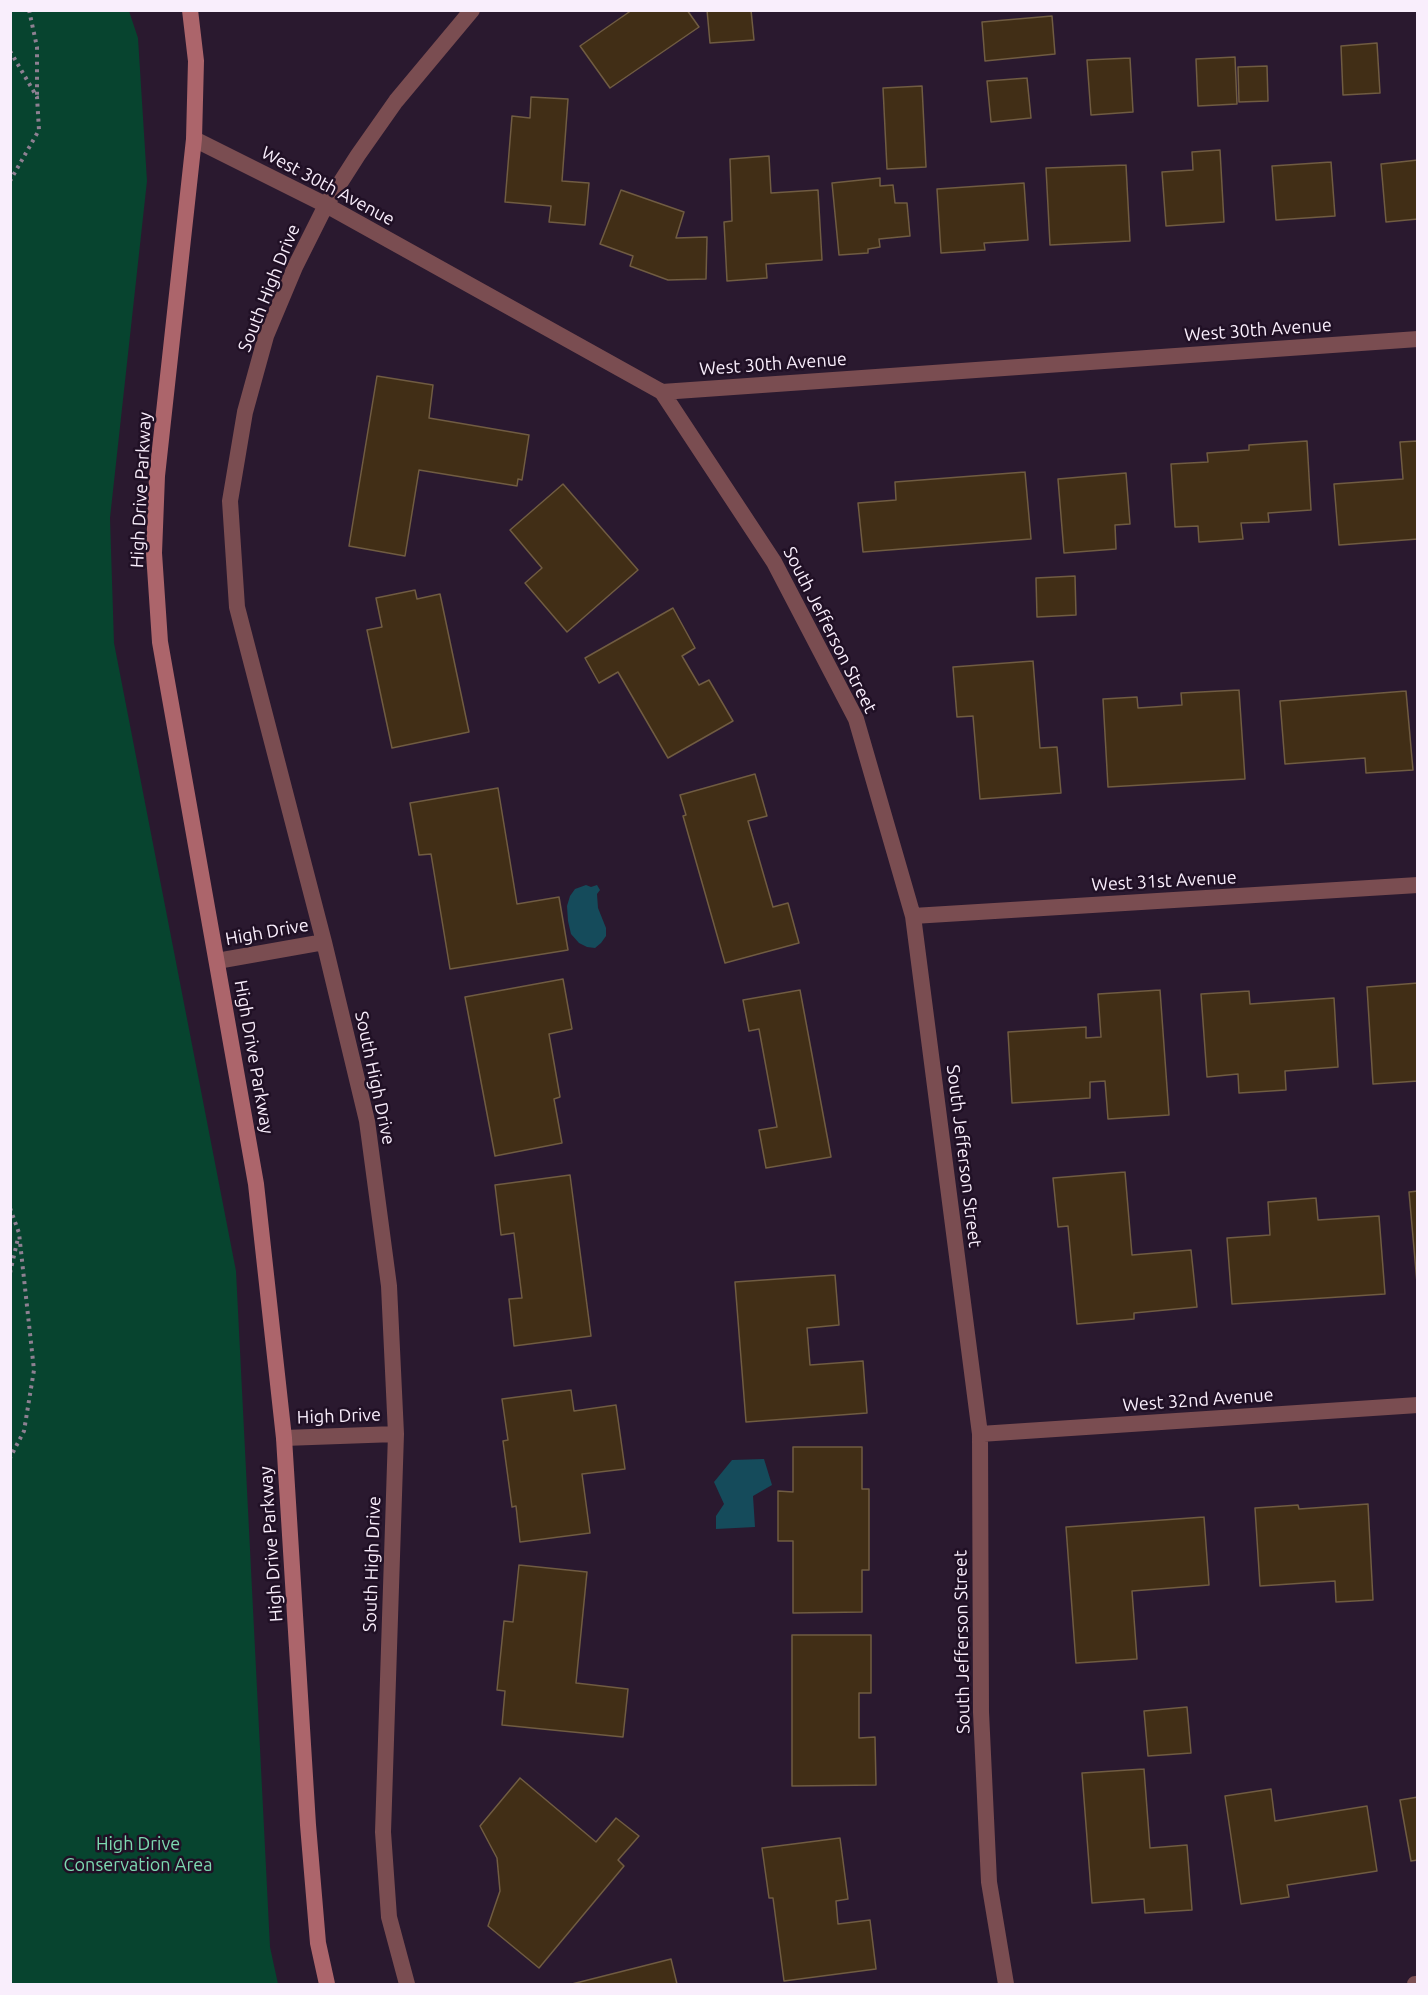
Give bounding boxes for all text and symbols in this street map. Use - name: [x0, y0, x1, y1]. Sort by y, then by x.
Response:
- street label: West 30th Avenue: [258, 142, 398, 230]
- street label: South High Drive: [234, 221, 304, 355]
- street label: West 30th Avenue: [1184, 314, 1332, 346]
- street label: West 30th Avenue: [699, 348, 847, 380]
- street label: High Drive Parkway: [126, 412, 156, 568]
- street label: South Jefferson Street: [779, 543, 881, 717]
- street label: West 31st Avenue: [1091, 866, 1237, 896]
- street label: High Drive: [224, 914, 310, 950]
- street label: High Drive Parkway: [230, 978, 278, 1136]
- street label: South High Drive: [350, 1009, 400, 1147]
- street label: South Jefferson Street: [942, 1063, 986, 1249]
- street label: West 32nd Avenue: [1122, 1384, 1274, 1416]
- street label: High Drive: [297, 1404, 381, 1428]
- street label: High Drive Parkway: [255, 1465, 287, 1623]
- street label: South High Drive: [359, 1496, 385, 1632]
- street label: South Jefferson Street: [950, 1550, 974, 1734]
- park label: High Drive Conservation Area: [64, 1833, 212, 1876]

